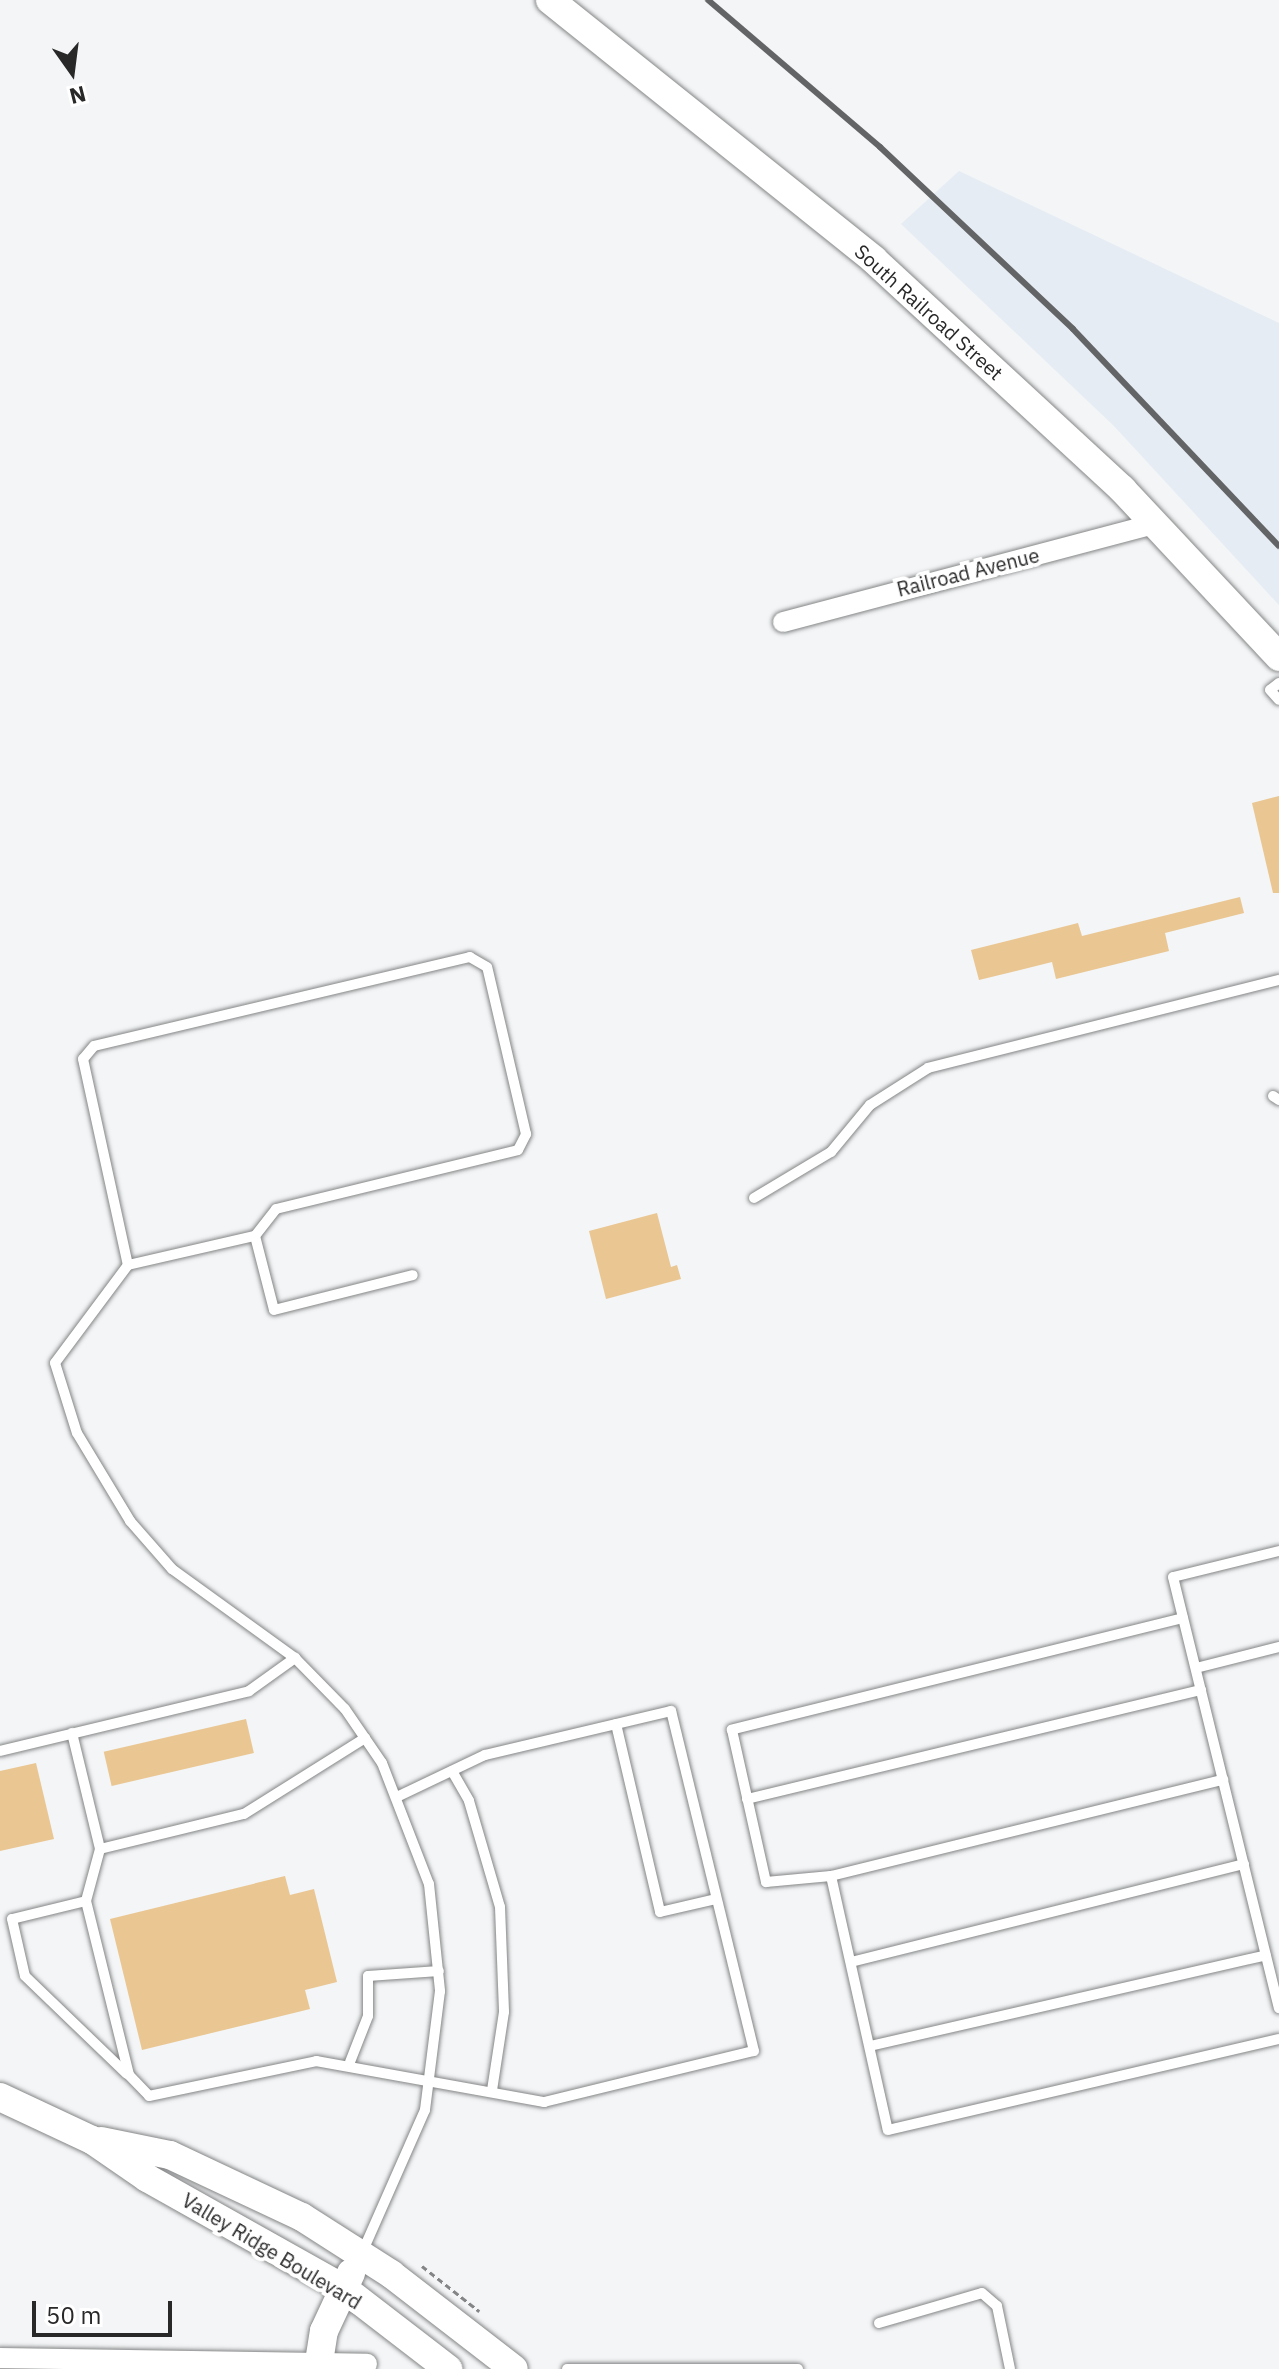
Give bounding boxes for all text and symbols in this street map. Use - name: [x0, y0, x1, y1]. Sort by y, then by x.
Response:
- north arrow: [32, 32, 112, 112]
- text: N: [67, 80, 89, 112]
- street label: South Railroad Street: [850, 239, 1008, 385]
- street label: Railroad Avenue: [894, 543, 1042, 601]
- street label: Valley Ridge Boulevard: [178, 2188, 366, 2314]
- scale bar: [36, 2285, 176, 2335]
- text: 50 m: [46, 2299, 101, 2331]

